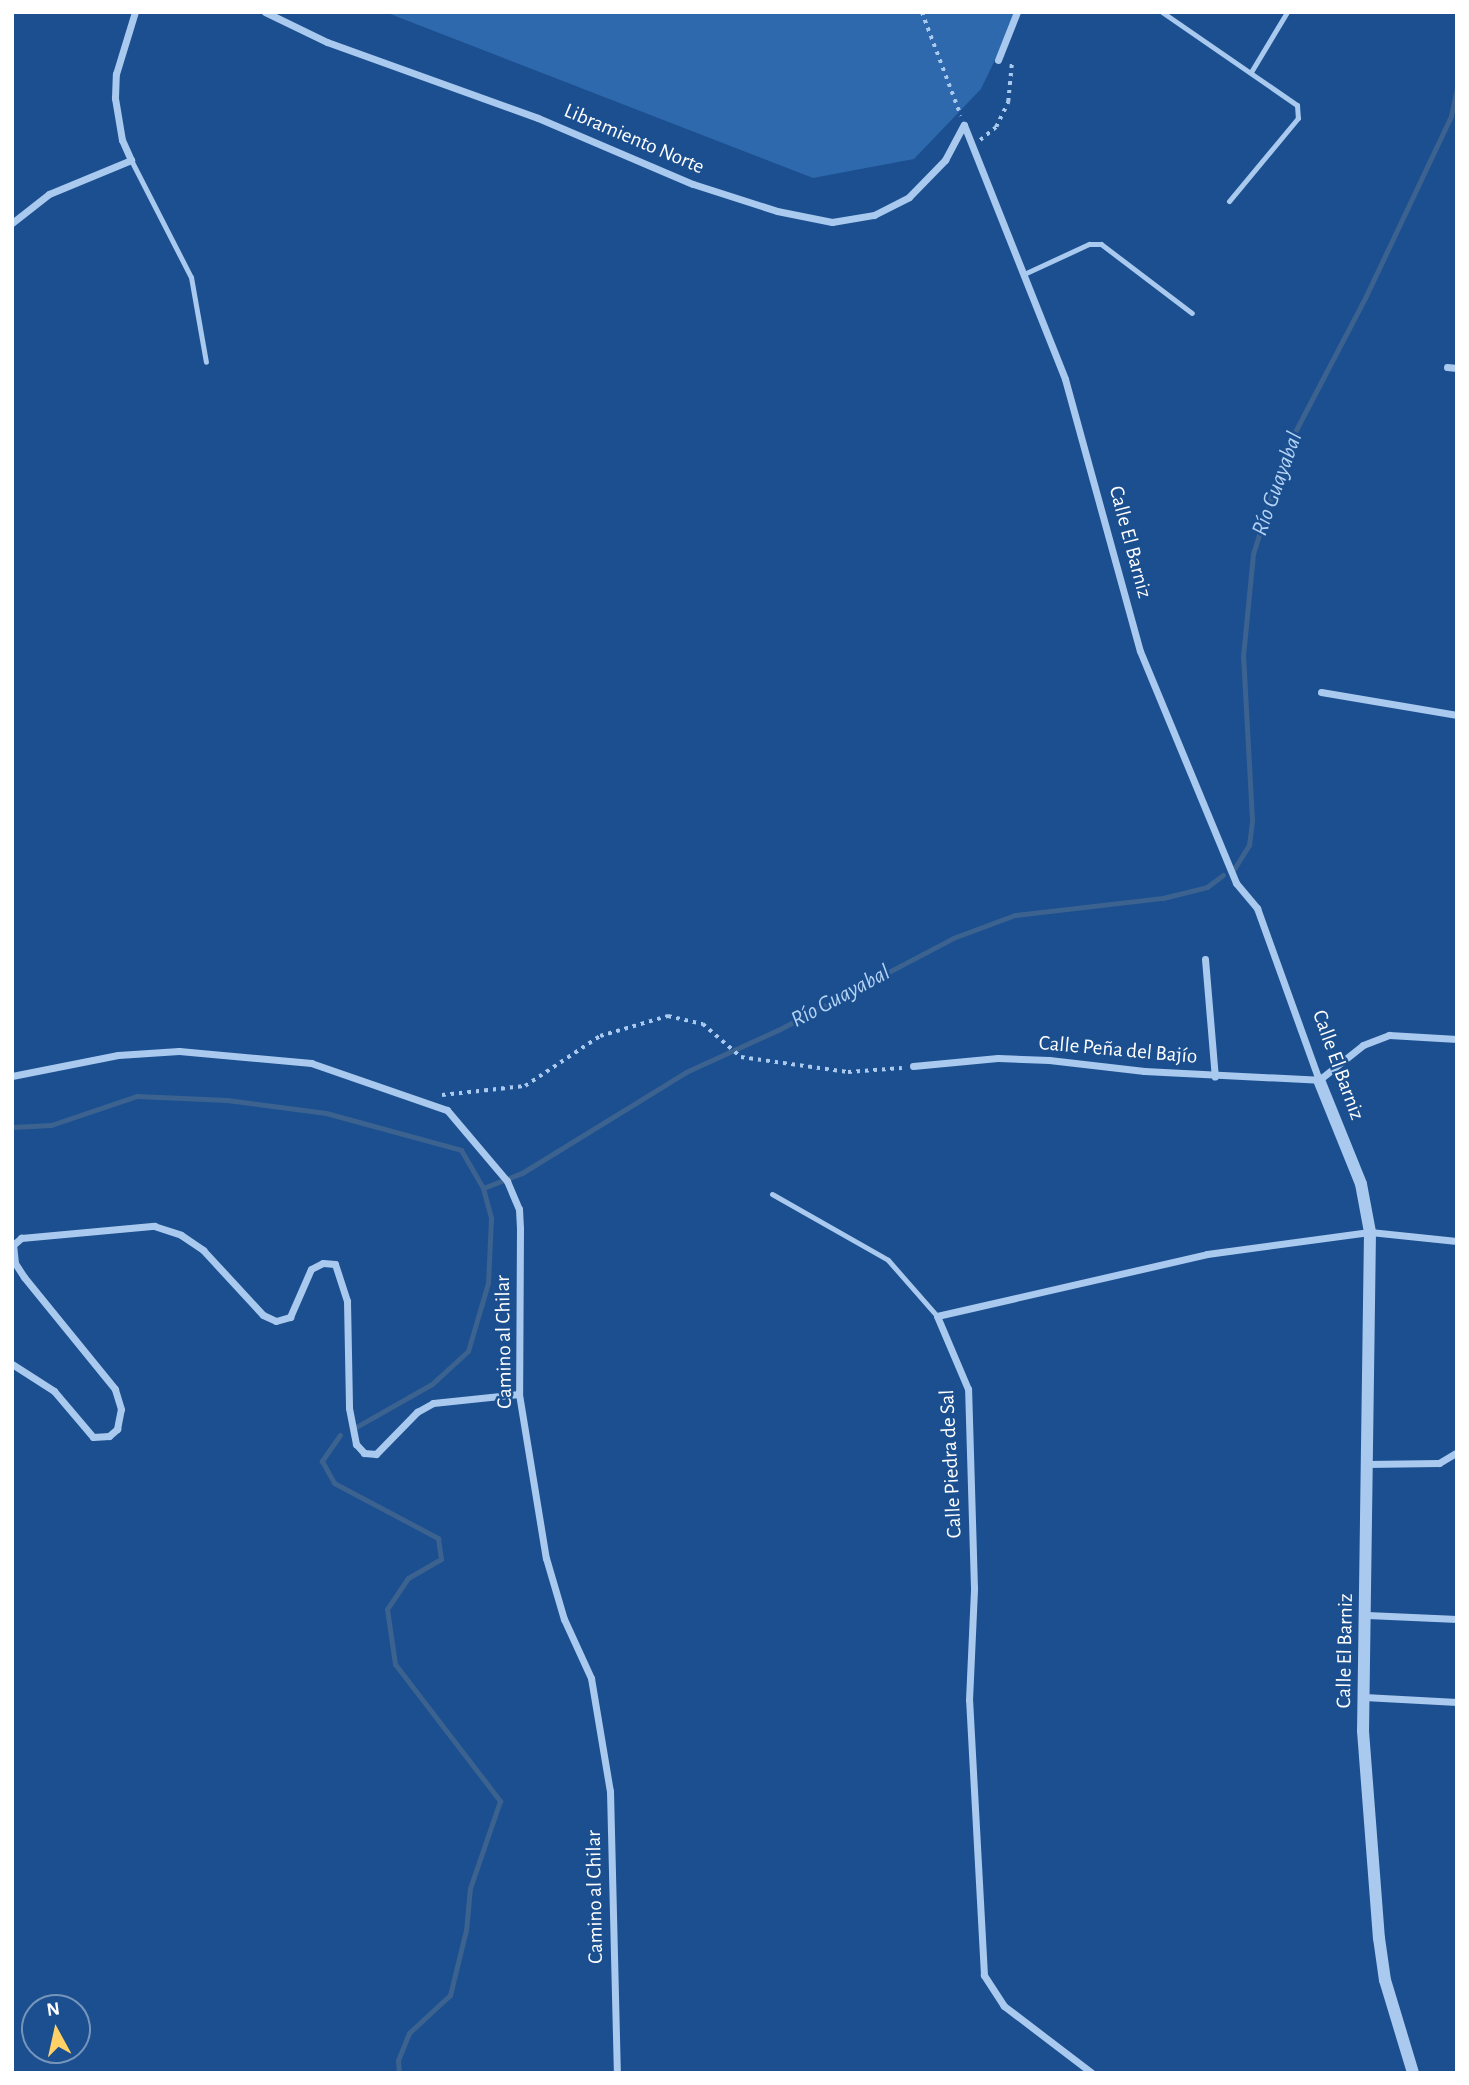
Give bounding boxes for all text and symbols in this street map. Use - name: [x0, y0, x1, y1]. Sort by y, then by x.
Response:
- street label: Libramiento Norte: [560, 98, 708, 180]
- water label: Río Guayabal: [1246, 428, 1310, 540]
- street label: Calle El Barniz: [1103, 483, 1157, 601]
- water label: Río Guayabal: [787, 959, 895, 1035]
- street label: Calle El Barniz: [1306, 1007, 1370, 1123]
- street label: Calle Peña del Bajío: [1038, 1031, 1198, 1069]
- street label: Camino al Chilar: [490, 1275, 518, 1409]
- street label: Calle Piedra de Sal: [935, 1389, 967, 1539]
- street label: Calle El Barniz: [1331, 1593, 1359, 1709]
- street label: Camino al Chilar: [581, 1830, 609, 1964]
- north arrow: [21, 1994, 91, 2064]
- text: N: [45, 1999, 61, 2020]

